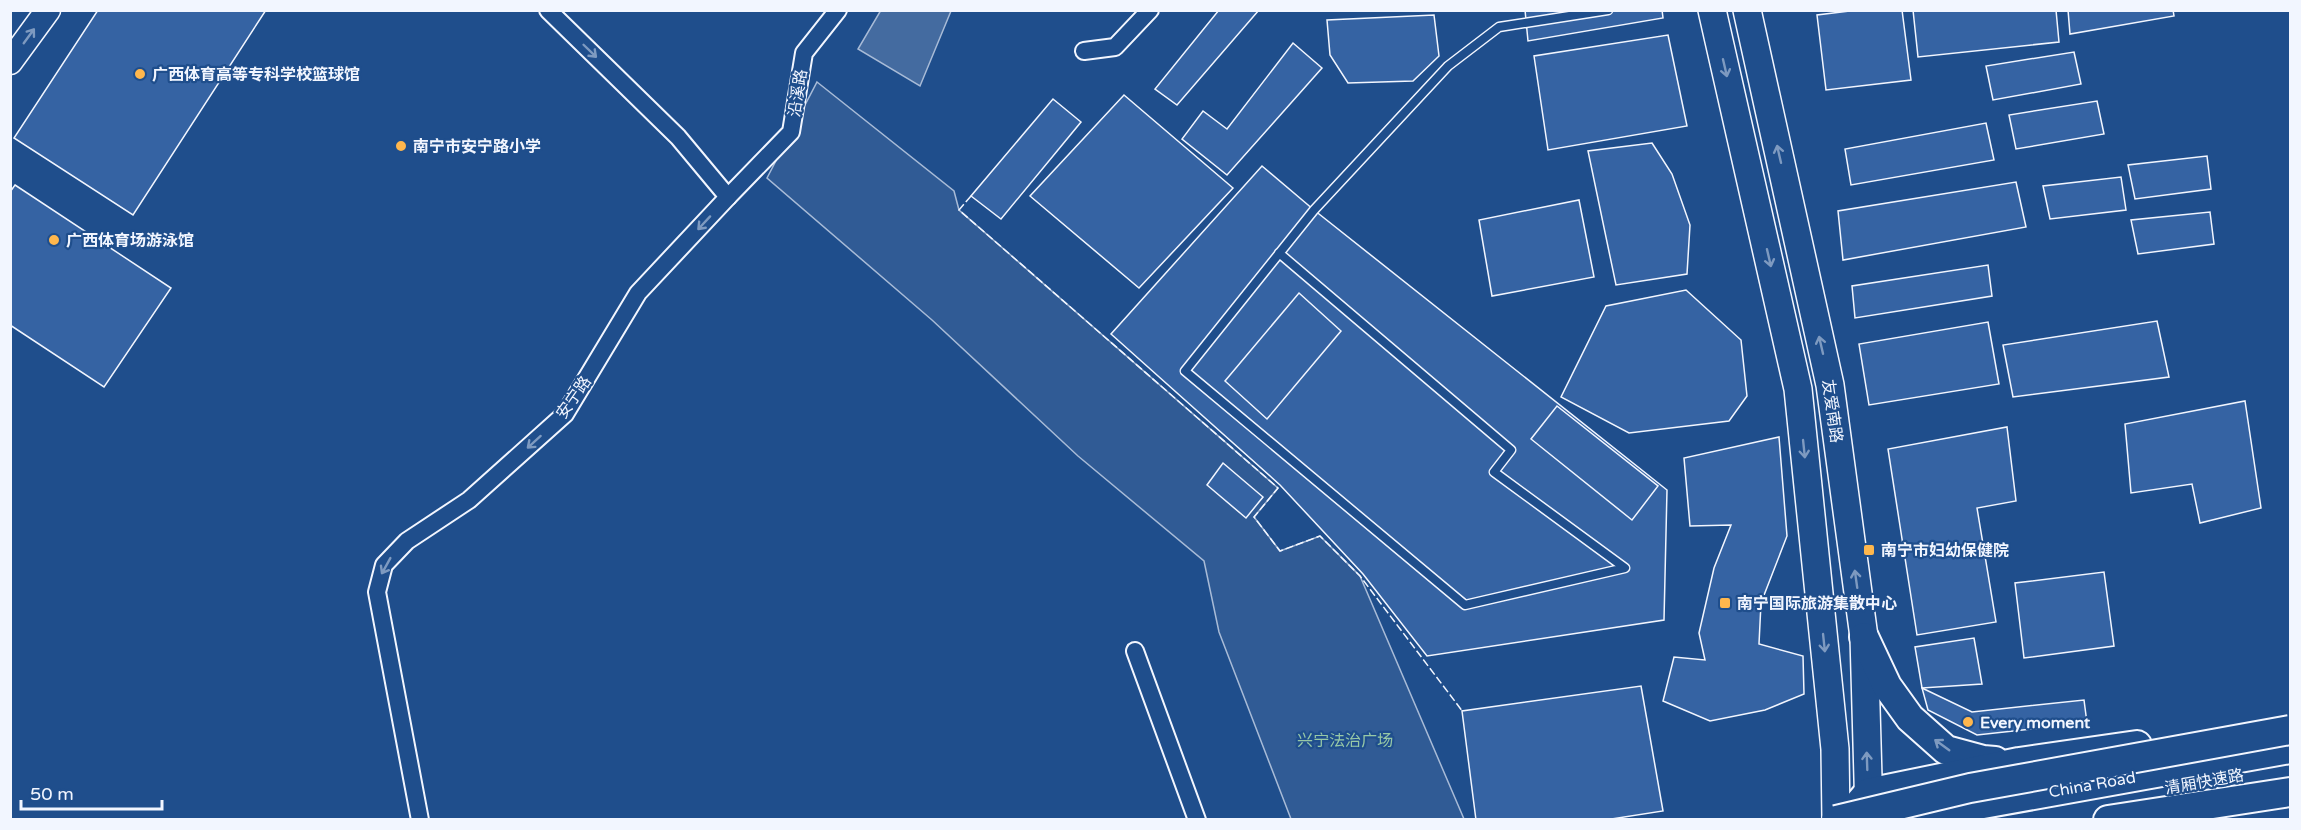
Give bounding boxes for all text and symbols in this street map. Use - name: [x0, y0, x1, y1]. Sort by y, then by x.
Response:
- one-way arrow: [23, 29, 35, 45]
- one-way arrow: [582, 44, 597, 59]
- one-way arrow: [1720, 58, 1732, 77]
- place label: 广西体育高等专科学校篮球馆: [152, 65, 360, 85]
- marker: 广西体育高等专科学校篮球馆: [133, 67, 147, 81]
- street label: 沿溪路: [784, 68, 812, 118]
- place label: 南宁市安宁路小学: [413, 137, 541, 157]
- marker: 南宁市安宁路小学: [394, 139, 408, 153]
- one-way arrow: [1773, 145, 1784, 165]
- one-way arrow: [697, 215, 711, 230]
- place label: 广西体育场游泳馆: [66, 231, 194, 251]
- marker: 广西体育场游泳馆: [47, 233, 61, 247]
- one-way arrow: [1763, 248, 1775, 267]
- one-way arrow: [1815, 336, 1827, 355]
- street label: 安宁路: [552, 372, 596, 423]
- street label: 友爱南路: [1818, 378, 1846, 444]
- one-way arrow: [527, 435, 542, 449]
- one-way arrow: [1799, 439, 1810, 459]
- place label: 南宁市妇幼保健院: [1881, 541, 2009, 561]
- marker: 南宁市妇幼保健院: [1862, 543, 1876, 557]
- one-way arrow: [380, 558, 392, 575]
- one-way arrow: [1851, 570, 1862, 590]
- place label: 南宁国际旅游集散中心: [1737, 594, 1897, 614]
- marker: 南宁国际旅游集散中心: [1718, 596, 1732, 610]
- one-way arrow: [1819, 633, 1830, 653]
- place label: Every moment: [1980, 713, 2091, 733]
- marker: Every moment: [1961, 715, 1975, 729]
- park label: 兴宁法治广场: [1297, 731, 1393, 751]
- one-way arrow: [1935, 739, 1951, 751]
- one-way arrow: [1862, 752, 1873, 772]
- street label: 清厢快速路: [2163, 765, 2245, 799]
- street label: China Road: [2047, 768, 2137, 802]
- scale bar: [21, 773, 162, 811]
- text: 50 m: [30, 783, 74, 805]

